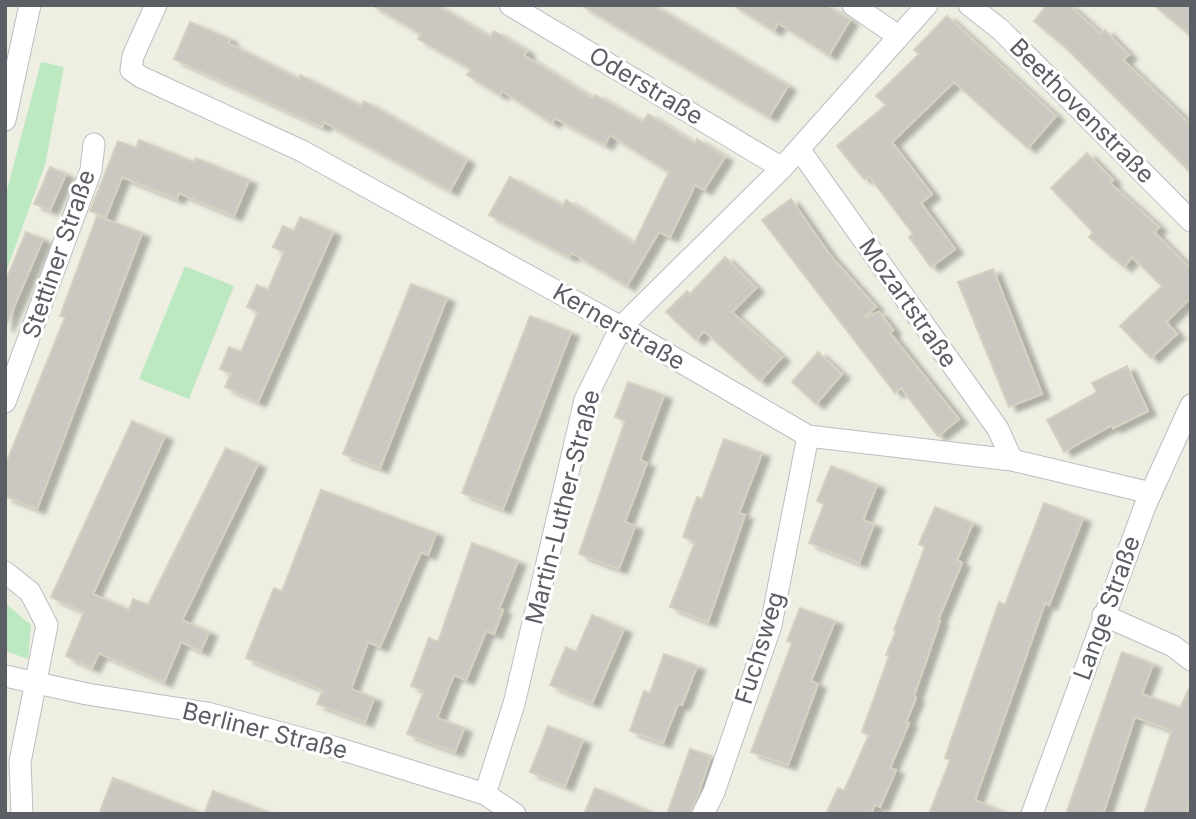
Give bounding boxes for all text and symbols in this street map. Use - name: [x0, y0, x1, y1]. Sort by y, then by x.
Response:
- street label: Beethovenstraße: [1004, 32, 1161, 189]
- street label: Oderstraße: [584, 40, 709, 131]
- street label: Stettiner Straße: [16, 166, 101, 342]
- street label: Mozartstraße: [853, 232, 964, 373]
- street label: Kernerstraße: [548, 277, 690, 376]
- street label: Martin-Luther-Straße: [519, 386, 606, 627]
- street label: Lange Straße: [1067, 532, 1146, 684]
- street label: Fuchsweg: [729, 588, 790, 708]
- street label: Berliner Straße: [180, 696, 351, 765]

